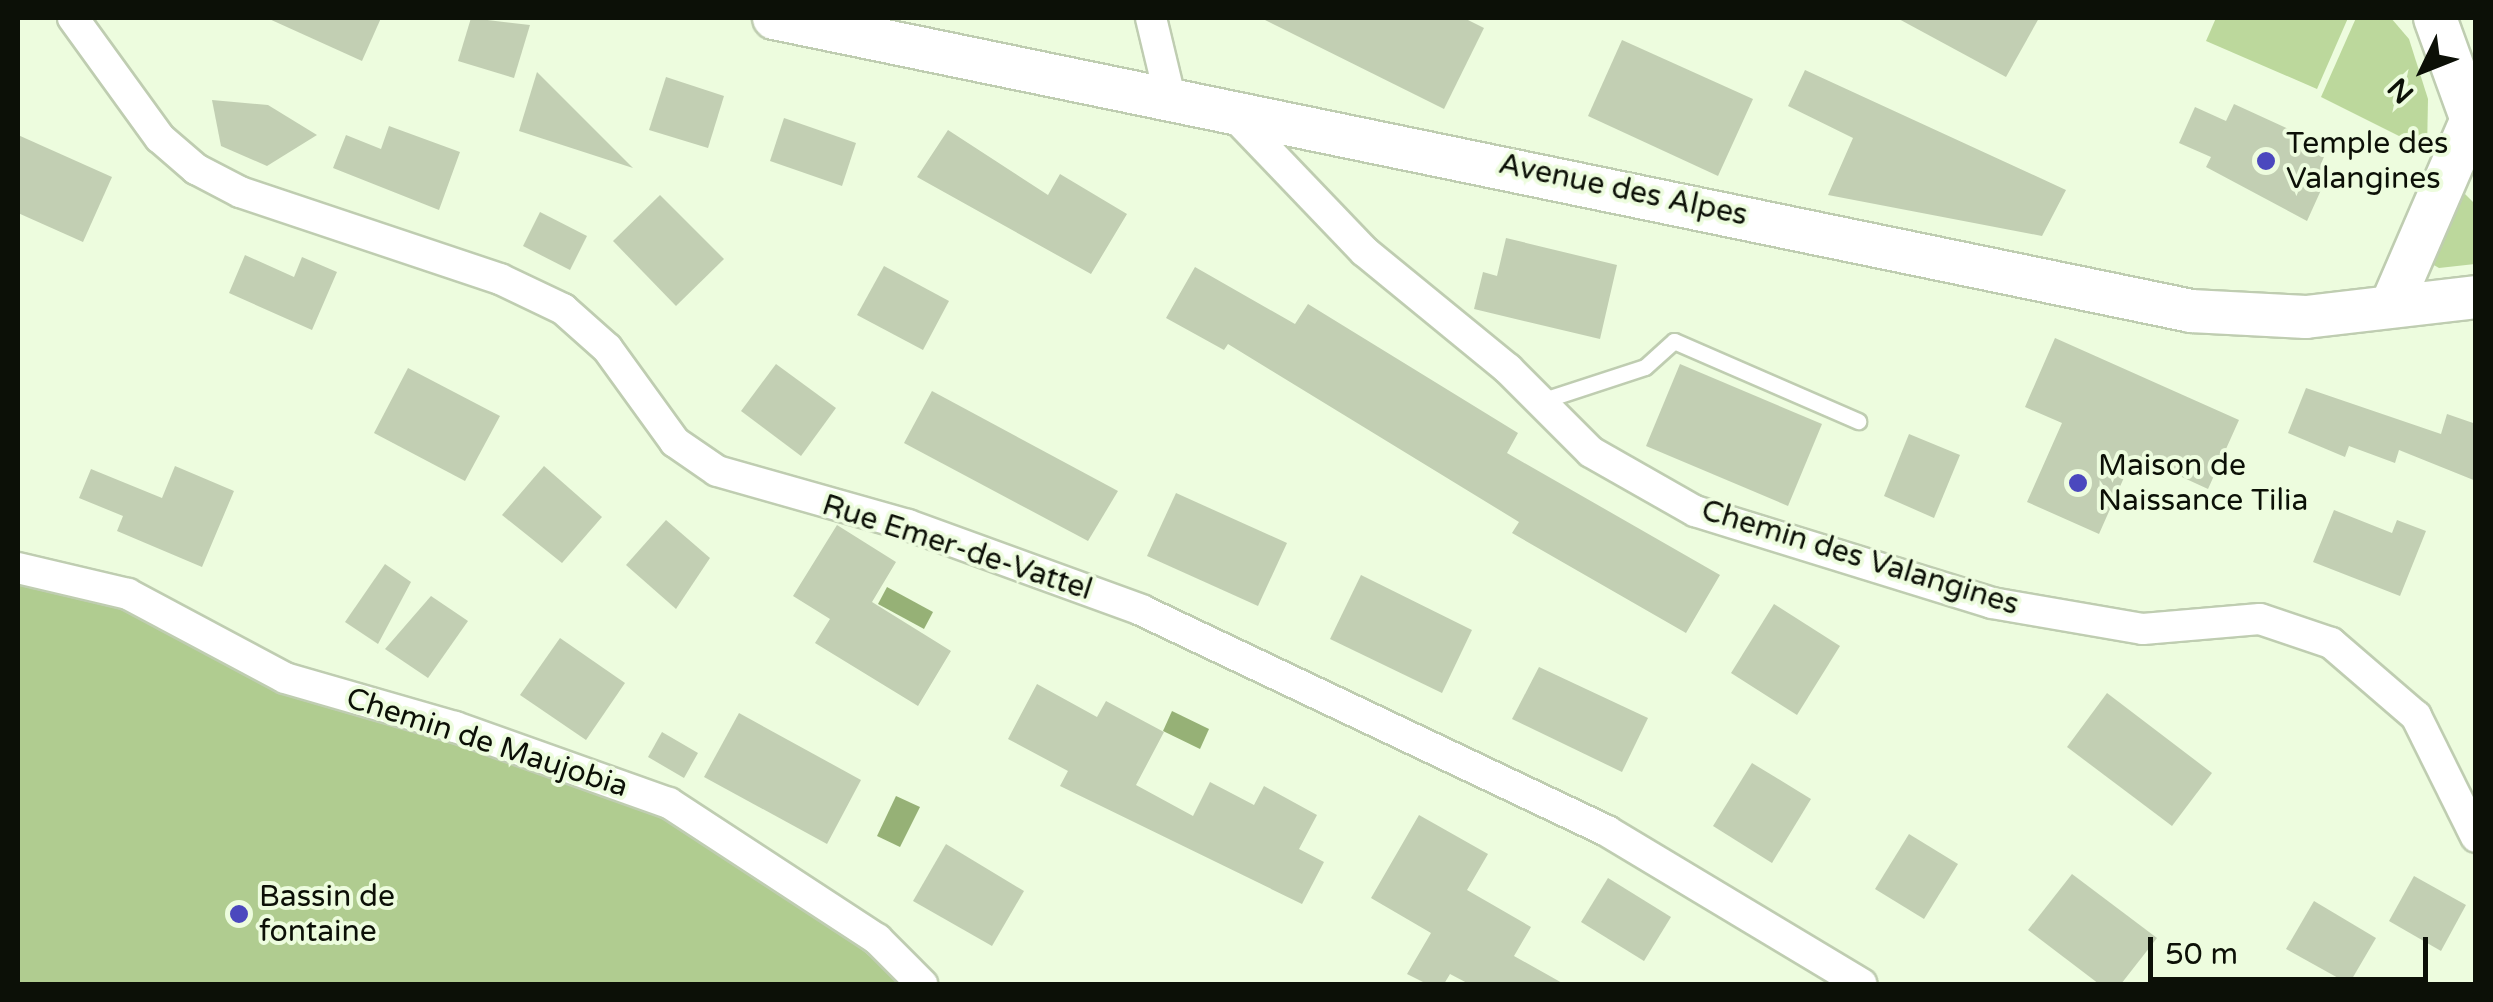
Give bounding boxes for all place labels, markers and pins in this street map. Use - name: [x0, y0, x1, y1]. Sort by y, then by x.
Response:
- place label: Temple des Valangines: [2286, 126, 2448, 196]
- marker: Temple des Valangines: [2255, 150, 2277, 172]
- place label: Maison de Naissance Tilia: [2098, 448, 2308, 518]
- marker: Maison de Naissance Tilia: [2067, 472, 2089, 494]
- place label: Bassin de fontaine: [259, 879, 395, 950]
- marker: Bassin de fontaine: [228, 903, 250, 925]

